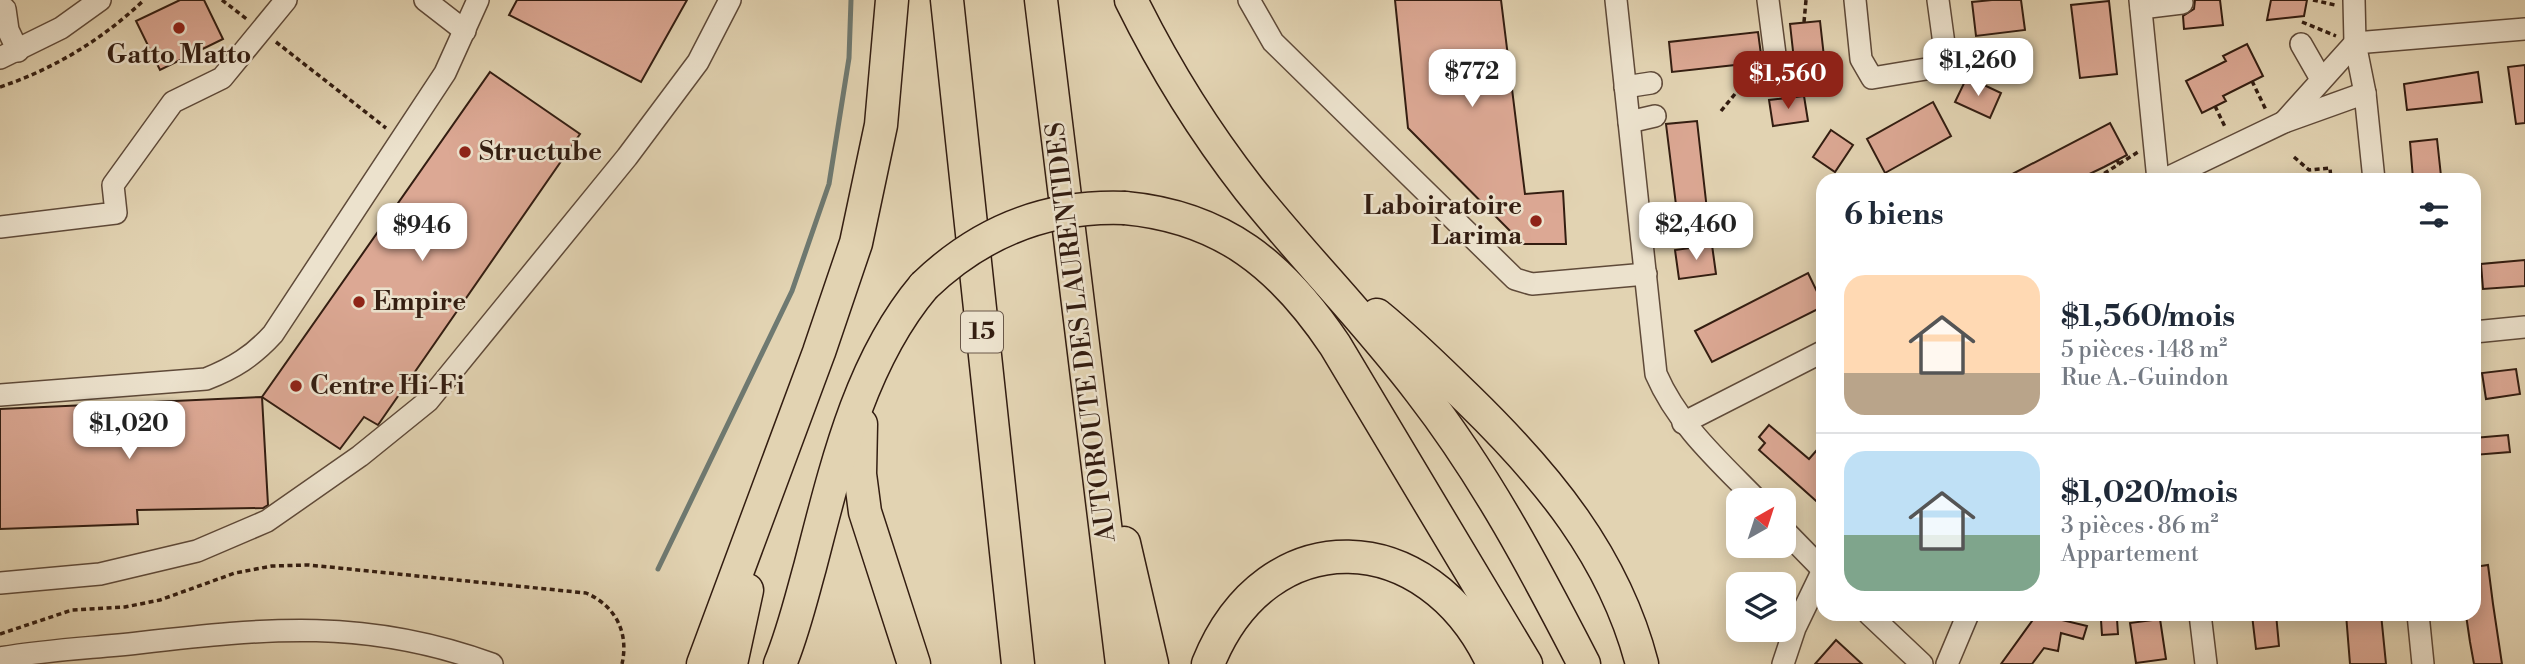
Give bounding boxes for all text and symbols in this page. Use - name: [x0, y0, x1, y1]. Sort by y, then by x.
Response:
- marker: Gatto Matto: [171, 20, 187, 36]
- pin: $1,260: [1921, 38, 2035, 98]
- place label: Gatto Matto: [107, 39, 251, 71]
- text: $1,260: [1939, 47, 2017, 75]
- pin: $772: [1431, 50, 1513, 109]
- pin: $1,560: [1731, 52, 1845, 111]
- text: $772: [1445, 58, 1499, 86]
- text: $1,560: [1749, 60, 1827, 88]
- street label: AUTOROUTE DES LAURENTIDES: [1039, 120, 1123, 545]
- place label: Structube: [479, 136, 602, 168]
- marker: Structube: [457, 144, 473, 160]
- place label: Laboiratoire Larima: [1363, 190, 1523, 252]
- text: 6 biens: [1844, 196, 1944, 234]
- icon: filters: [2415, 196, 2453, 234]
- pin: $2,460: [1639, 202, 1753, 262]
- pin: $946: [381, 204, 463, 263]
- text: $2,460: [1655, 211, 1737, 239]
- text: $946: [393, 212, 451, 240]
- marker: Laboiratoire Larima: [1528, 213, 1544, 229]
- place label: Empire: [373, 286, 466, 318]
- marker: Empire: [351, 294, 367, 310]
- text: $1,560/mois: [2061, 298, 2235, 336]
- icon: home: [1900, 303, 1984, 387]
- road number: 15: [961, 312, 1003, 352]
- text: 5 pièces · 148 m²: [2061, 336, 2227, 364]
- text: Rue A.-Guindon: [2061, 364, 2229, 392]
- place label: Centre Hi-Fi: [310, 370, 465, 402]
- marker: Centre Hi-Fi: [288, 378, 304, 394]
- pin: $1,020: [72, 402, 186, 461]
- text: $1,020: [89, 410, 169, 438]
- text: $1,020/mois: [2061, 474, 2238, 512]
- icon: home: [1900, 479, 1984, 563]
- north arrow: [1726, 488, 1796, 558]
- map controls: [1726, 488, 1796, 642]
- text: 3 pièces · 86 m²: [2061, 512, 2219, 540]
- text: Appartement: [2061, 540, 2199, 568]
- button: layers: [1726, 572, 1796, 642]

